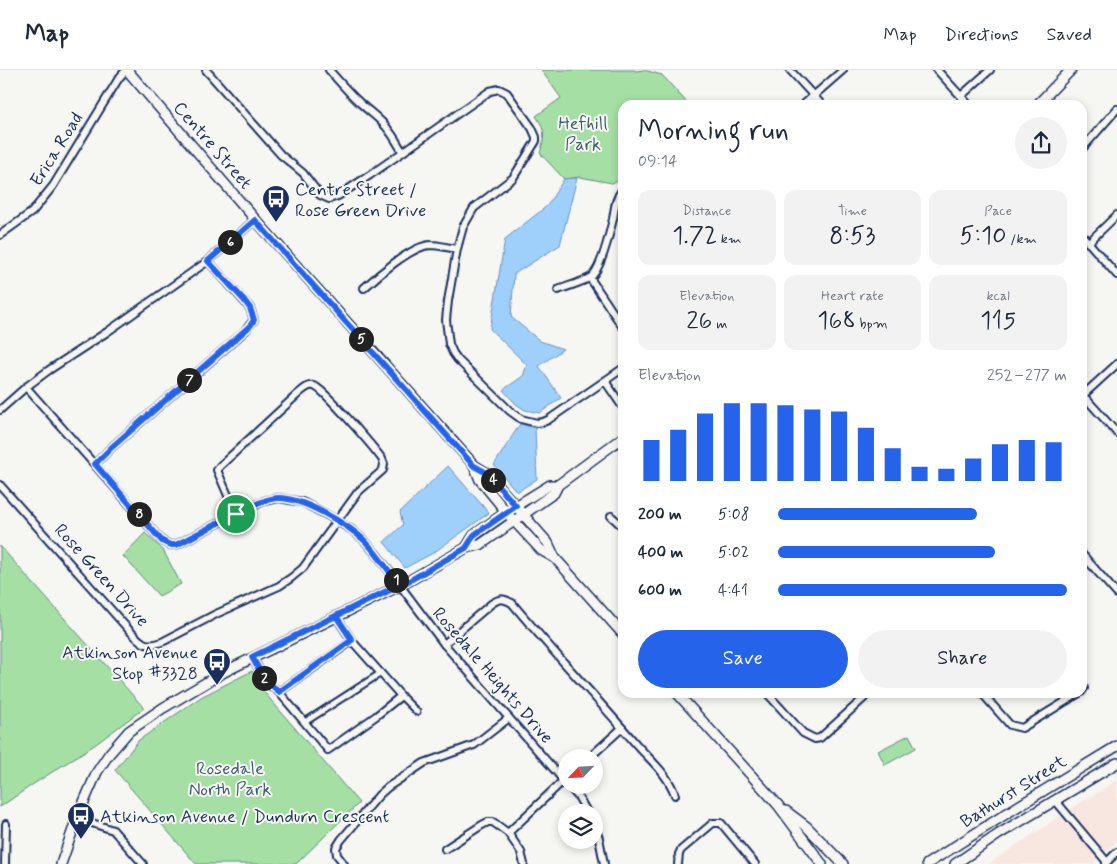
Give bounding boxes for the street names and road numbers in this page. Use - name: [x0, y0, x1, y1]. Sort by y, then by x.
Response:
- street label: Centre Street: [167, 97, 257, 195]
- street label: Erica Road: [25, 108, 89, 191]
- street label: Rose Green Drive: [48, 519, 154, 632]
- street label: Rosedale Heights Drive: [426, 602, 558, 749]
- street label: Bathurst Street: [956, 749, 1071, 834]

